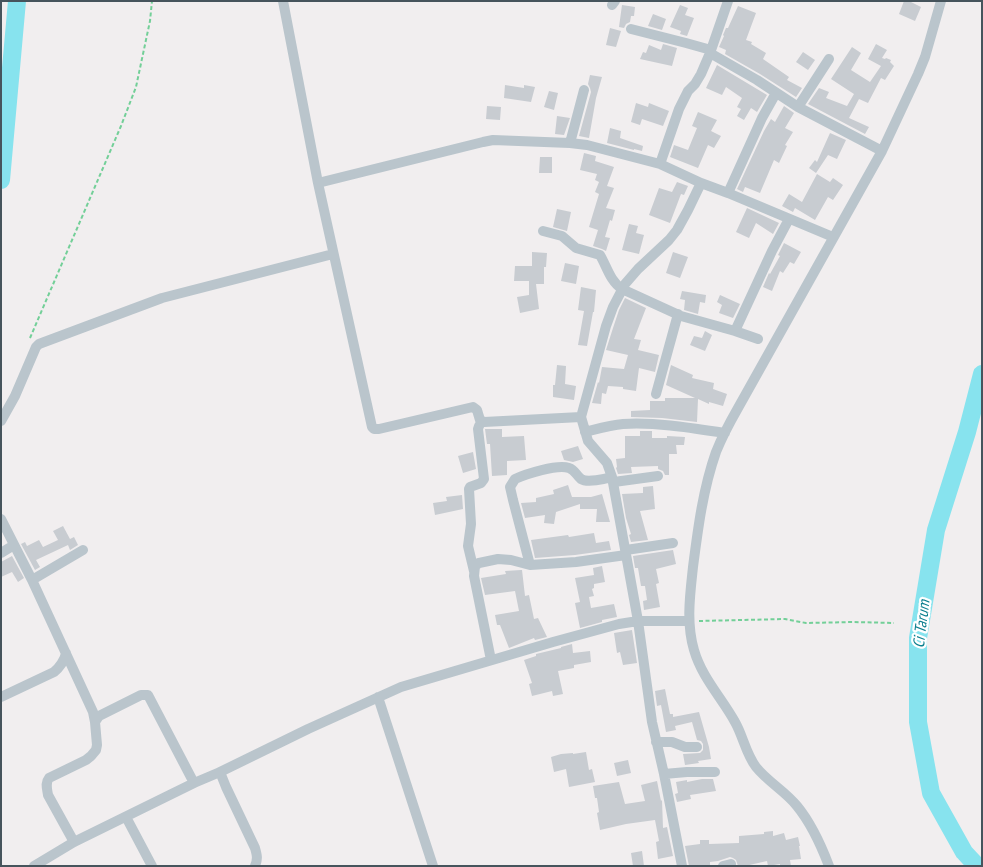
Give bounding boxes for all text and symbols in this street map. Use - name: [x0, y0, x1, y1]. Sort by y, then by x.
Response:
- water label: Ci Tarum: [910, 599, 934, 649]

